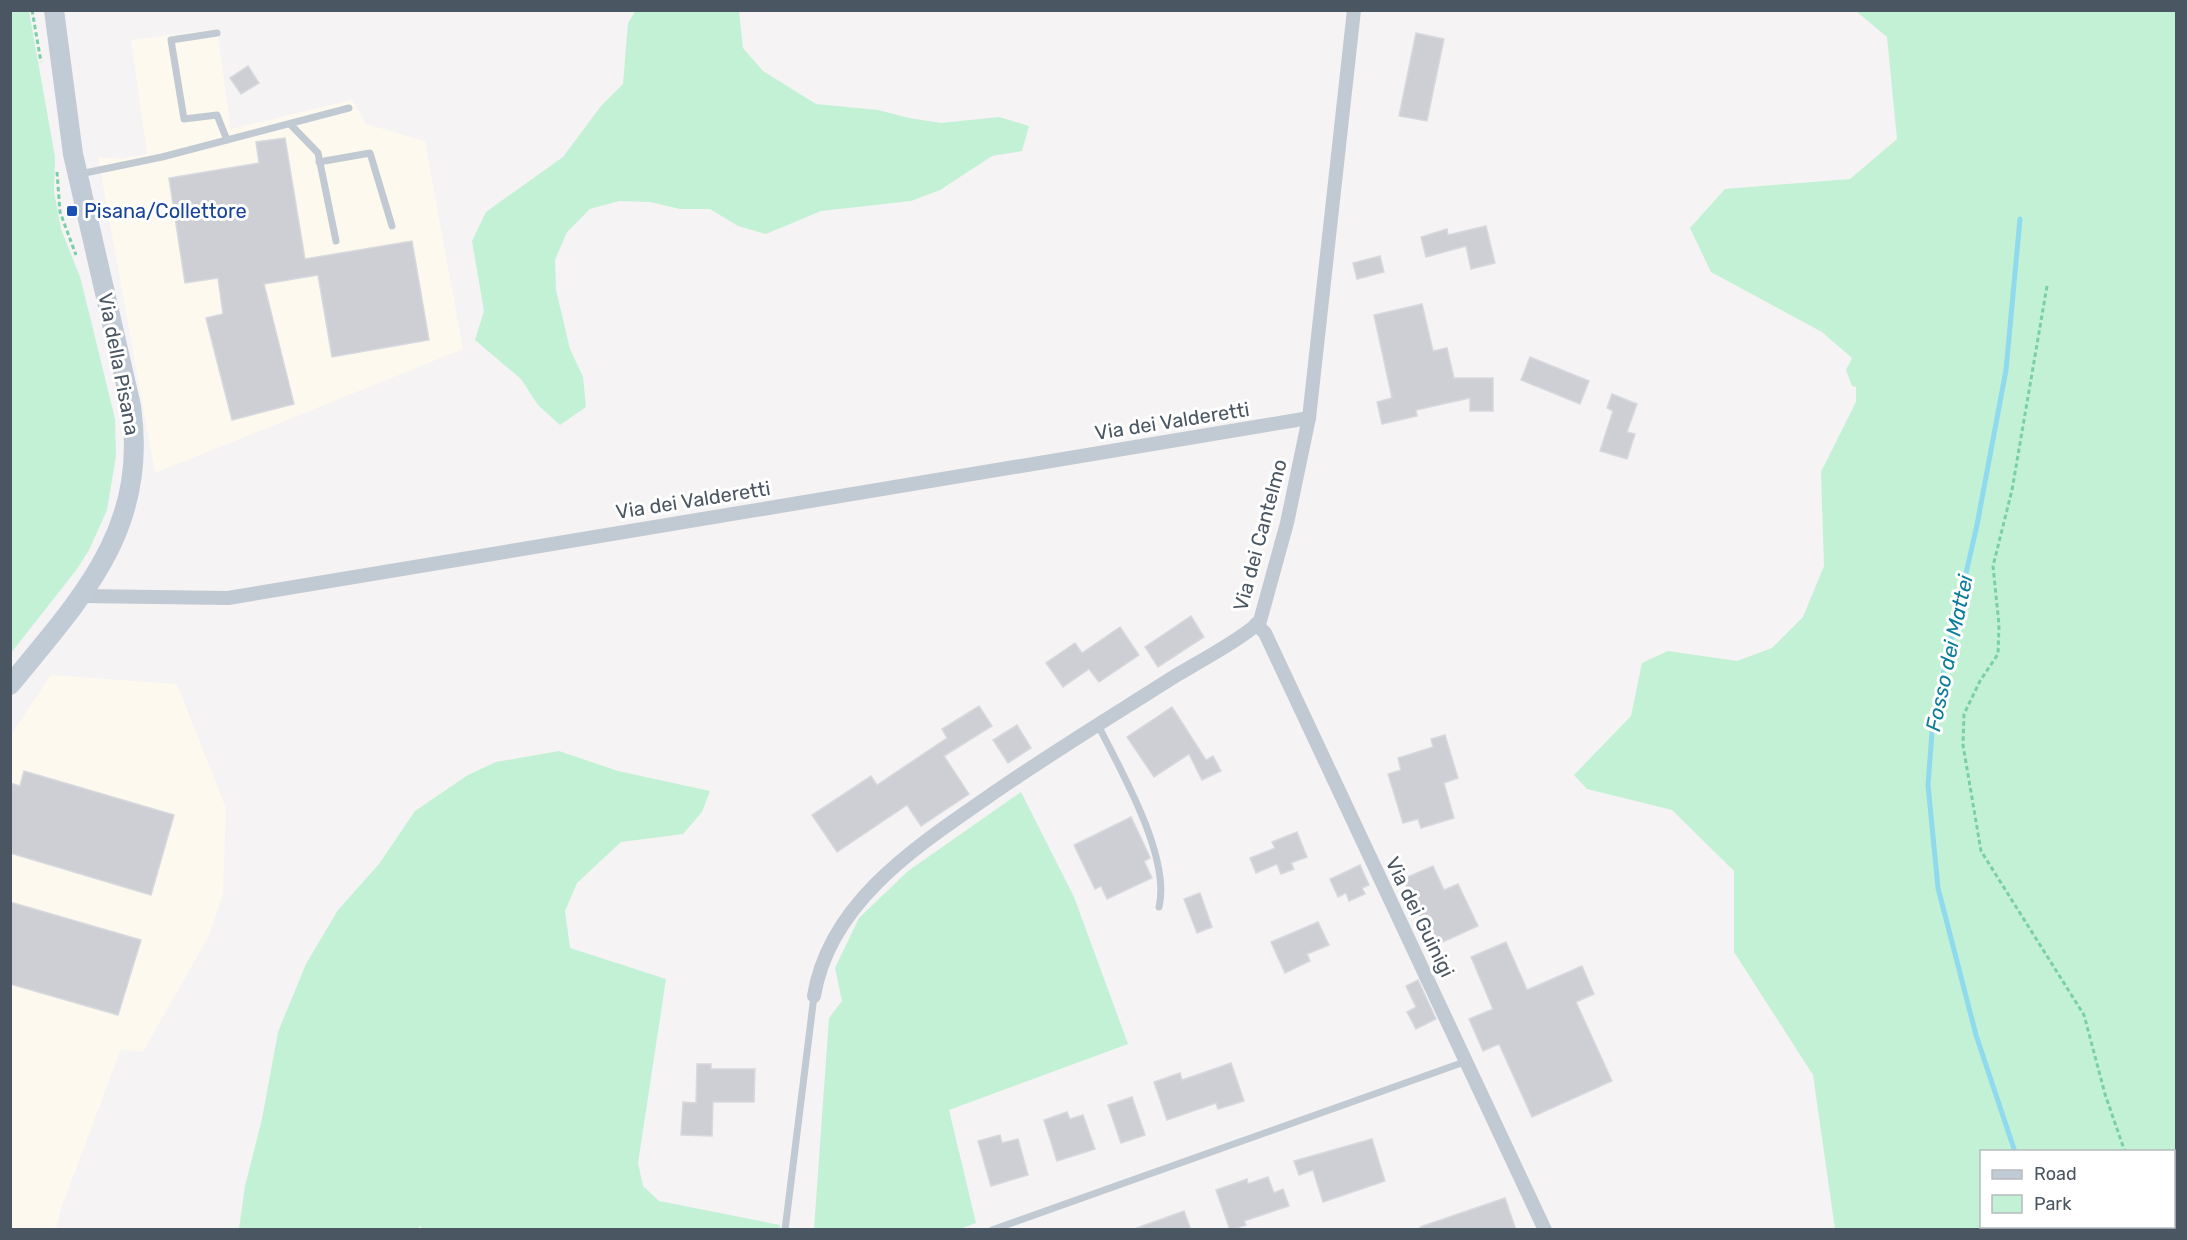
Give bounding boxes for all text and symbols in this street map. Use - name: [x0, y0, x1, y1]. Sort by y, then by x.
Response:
- place label: Pisana/Collettore: [84, 199, 247, 223]
- marker: Pisana/Collettore: [65, 204, 79, 218]
- street label: Via della Pisana: [93, 291, 145, 437]
- street label: Via dei Valderetti: [1093, 397, 1251, 445]
- street label: Via dei Cantelmo: [1228, 456, 1292, 614]
- street label: Via dei Valderetti: [614, 476, 772, 524]
- water label: Fosso dei Mattei: [1920, 572, 1978, 734]
- street label: Via dei Guinigi: [1381, 853, 1459, 981]
- legend: [1980, 1150, 2175, 1228]
- text: Road: [2034, 1163, 2077, 1185]
- text: Park: [2034, 1193, 2072, 1215]

